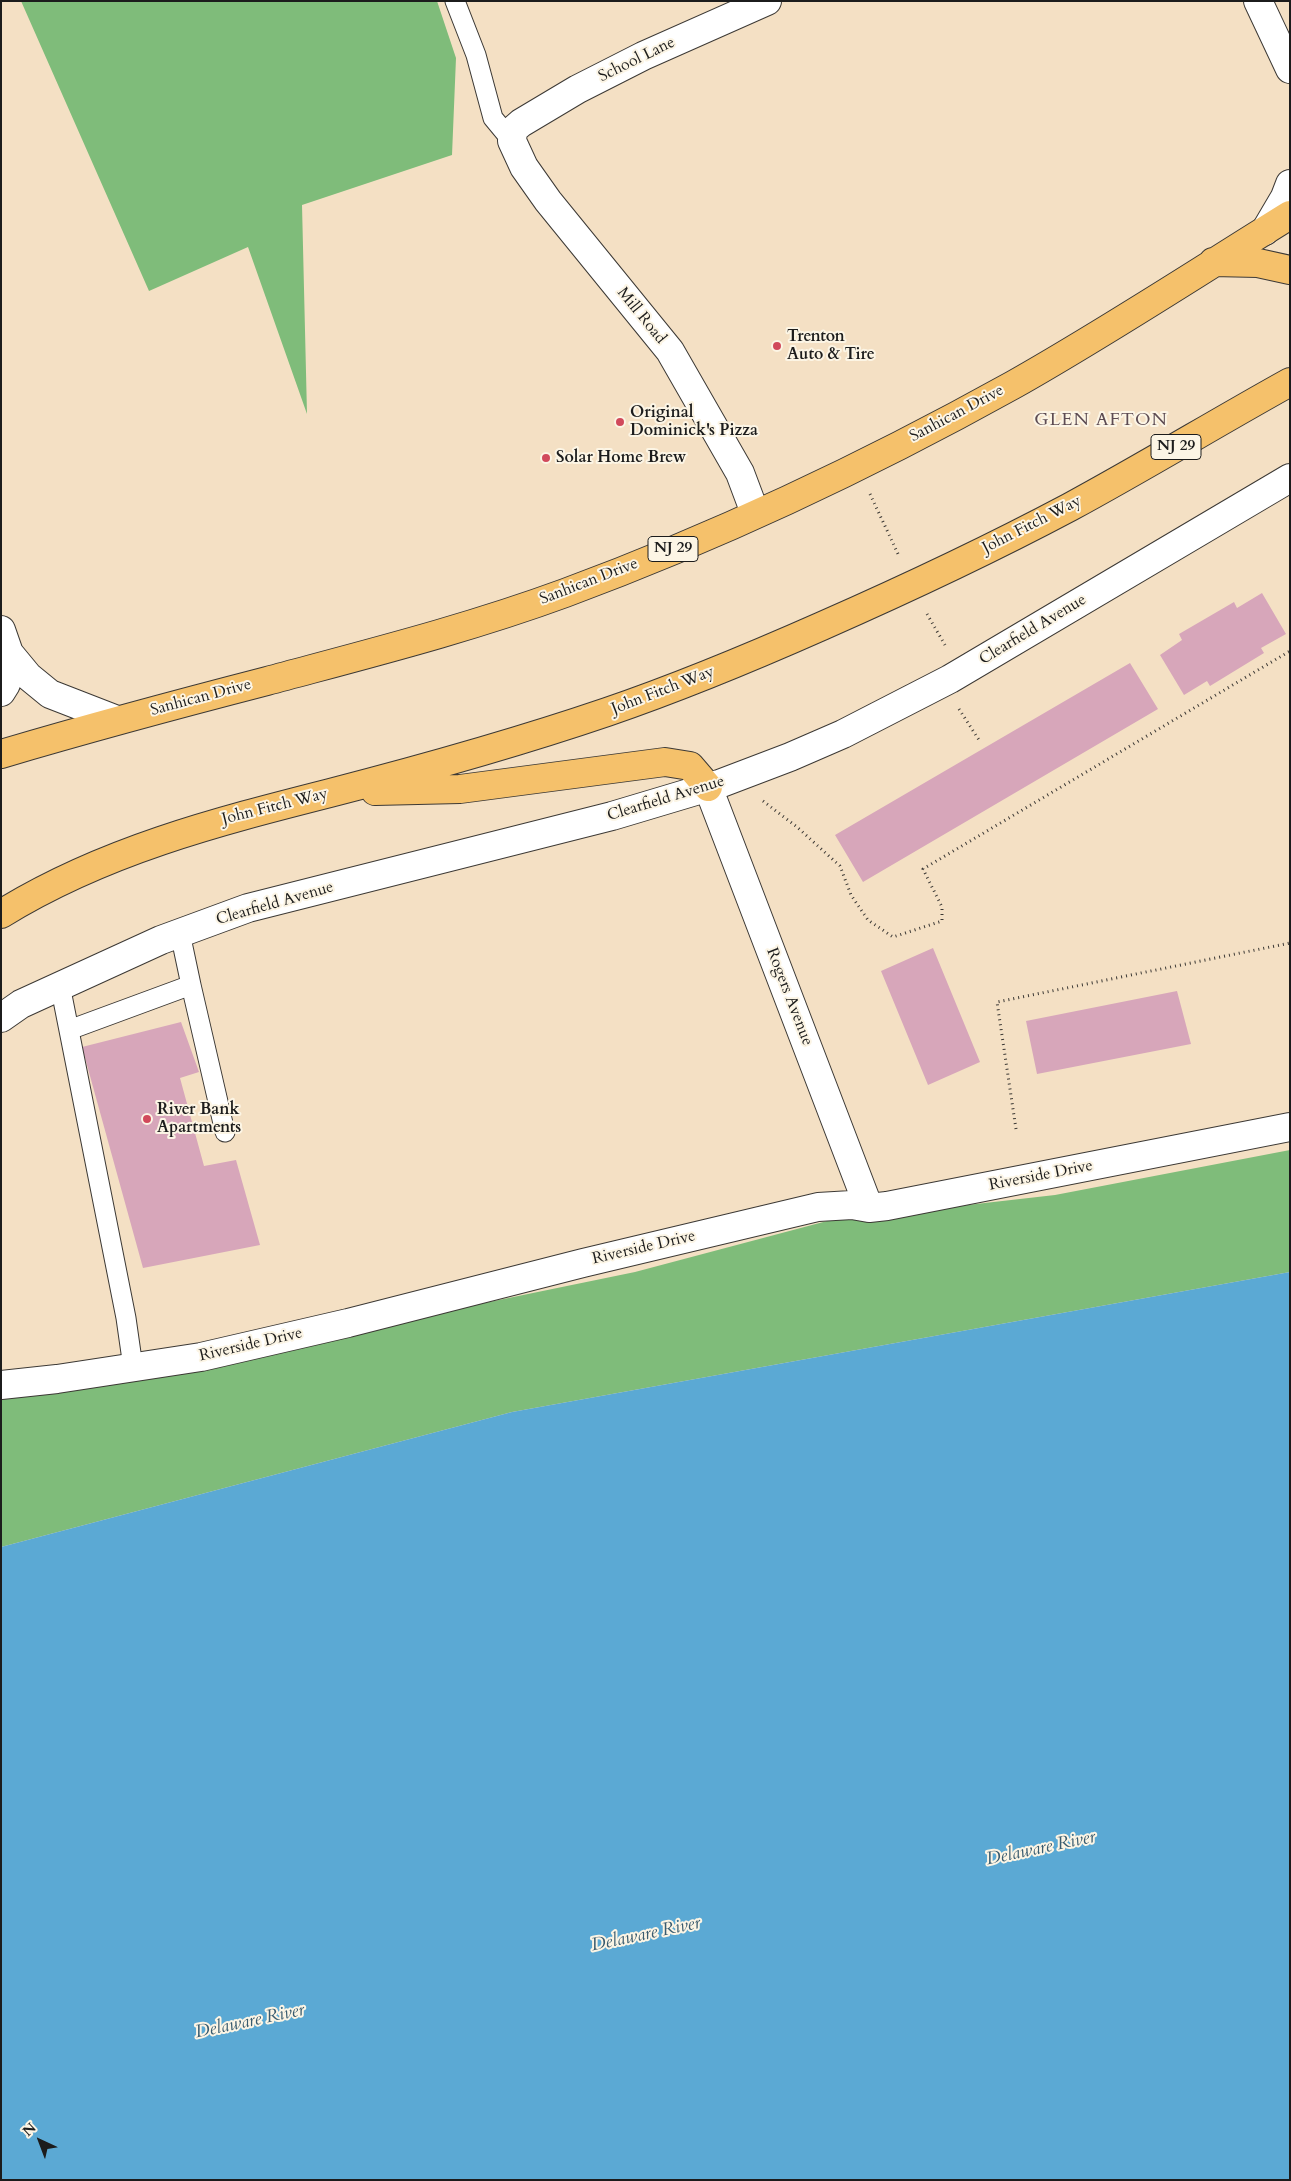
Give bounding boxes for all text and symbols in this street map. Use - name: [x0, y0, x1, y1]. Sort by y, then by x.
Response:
- street label: School Lane: [596, 33, 678, 87]
- street label: Mill Road: [612, 284, 670, 348]
- place label: Trenton Auto & Tire: [787, 327, 875, 365]
- marker: Trenton Auto & Tire: [771, 340, 783, 352]
- street label: Sanhican Drive: [907, 381, 1007, 447]
- place label: Original Dominick's Pizza: [630, 403, 758, 441]
- district label: GLEN AFTON: [1033, 410, 1169, 432]
- marker: Original Dominick's Pizza: [614, 416, 626, 428]
- road number: NJ 29: [1151, 434, 1201, 460]
- place label: Solar Home Brew: [556, 448, 686, 468]
- marker: Solar Home Brew: [540, 452, 552, 464]
- street label: John Fitch Way: [979, 492, 1085, 558]
- road number: NJ 29: [648, 536, 698, 562]
- street label: Sanhican Drive: [537, 554, 641, 610]
- street label: Clearfield Avenue: [976, 591, 1090, 669]
- street label: John Fitch Way: [609, 663, 717, 719]
- street label: Sanhican Drive: [148, 675, 254, 721]
- street label: Clearfield Avenue: [605, 772, 727, 826]
- street label: John Fitch Way: [220, 785, 330, 829]
- street label: Clearfield Avenue: [214, 878, 336, 930]
- street label: Rogers Avenue: [762, 945, 816, 1049]
- place label: River Bank Apartments: [157, 1100, 241, 1138]
- marker: River Bank Apartments: [141, 1113, 153, 1125]
- street label: Riverside Drive: [987, 1157, 1095, 1195]
- street label: Riverside Drive: [590, 1227, 698, 1269]
- street label: Riverside Drive: [197, 1324, 305, 1366]
- water label: Delaware River: [984, 1827, 1098, 1871]
- water label: Delaware River: [589, 1913, 703, 1957]
- water label: Delaware River: [193, 2000, 307, 2044]
- north arrow: [15, 2116, 65, 2166]
- text: N: [19, 2119, 40, 2141]

